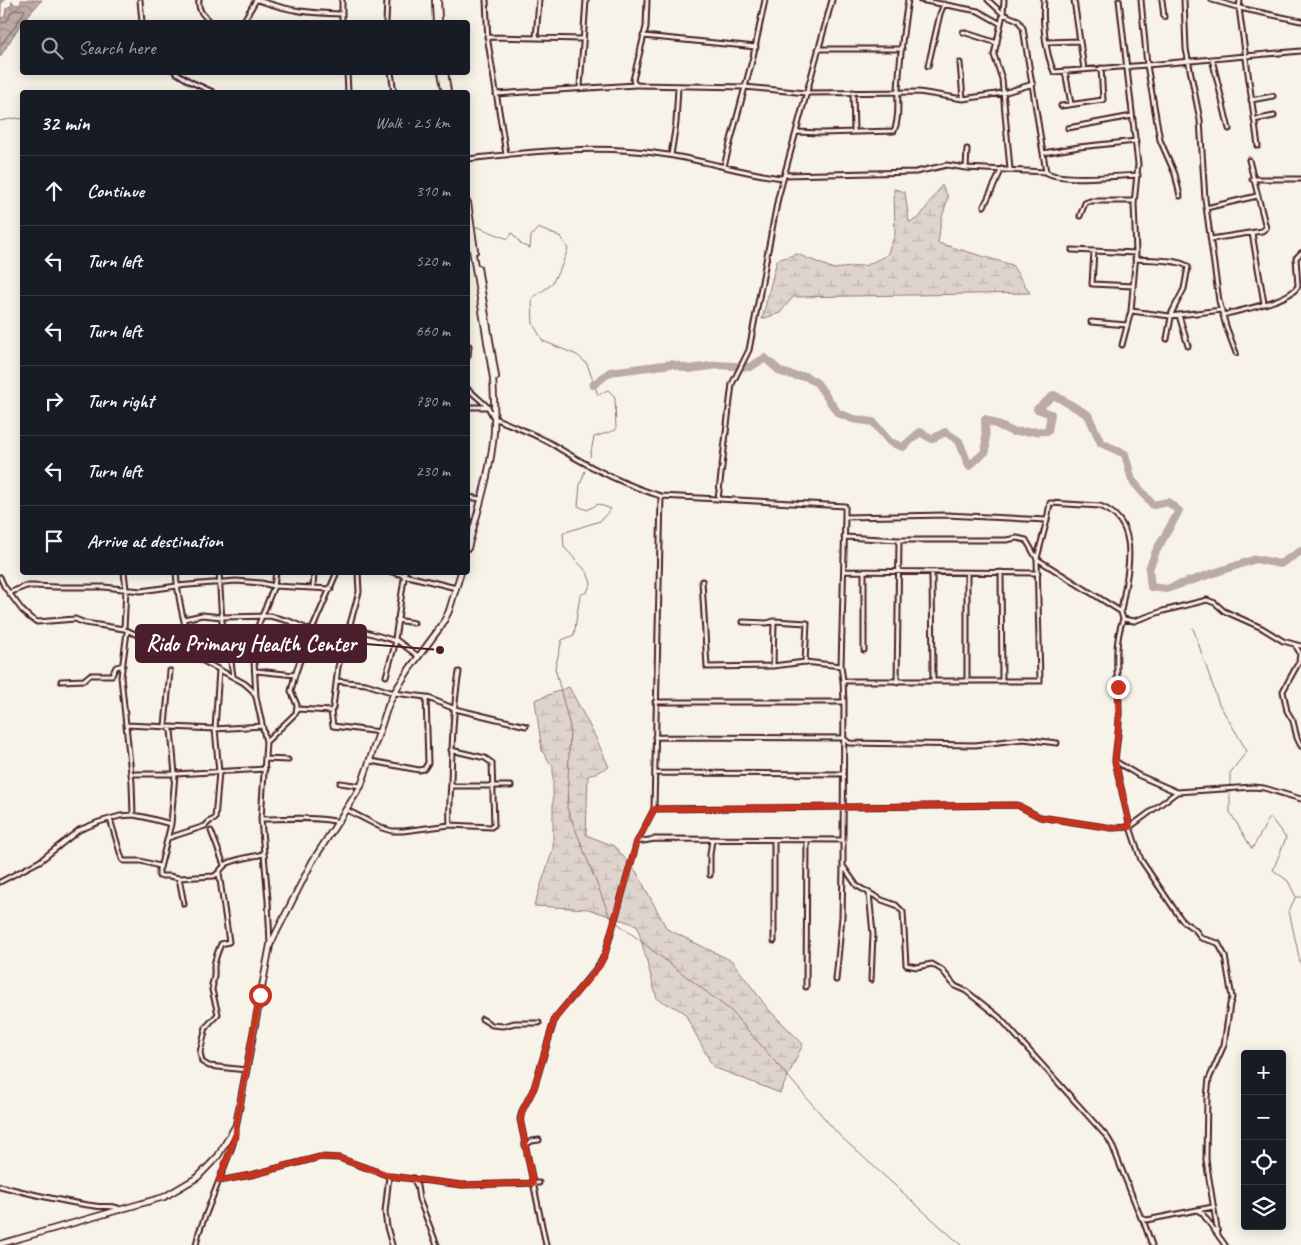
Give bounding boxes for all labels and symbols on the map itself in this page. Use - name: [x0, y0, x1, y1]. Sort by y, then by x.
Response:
- callout: Rido Primary Health Center: [136, 625, 366, 662]
- text: Rido Primary Health Center: [146, 630, 358, 658]
- route end: [1107, 676, 1130, 699]
- route start: [249, 984, 272, 1007]

